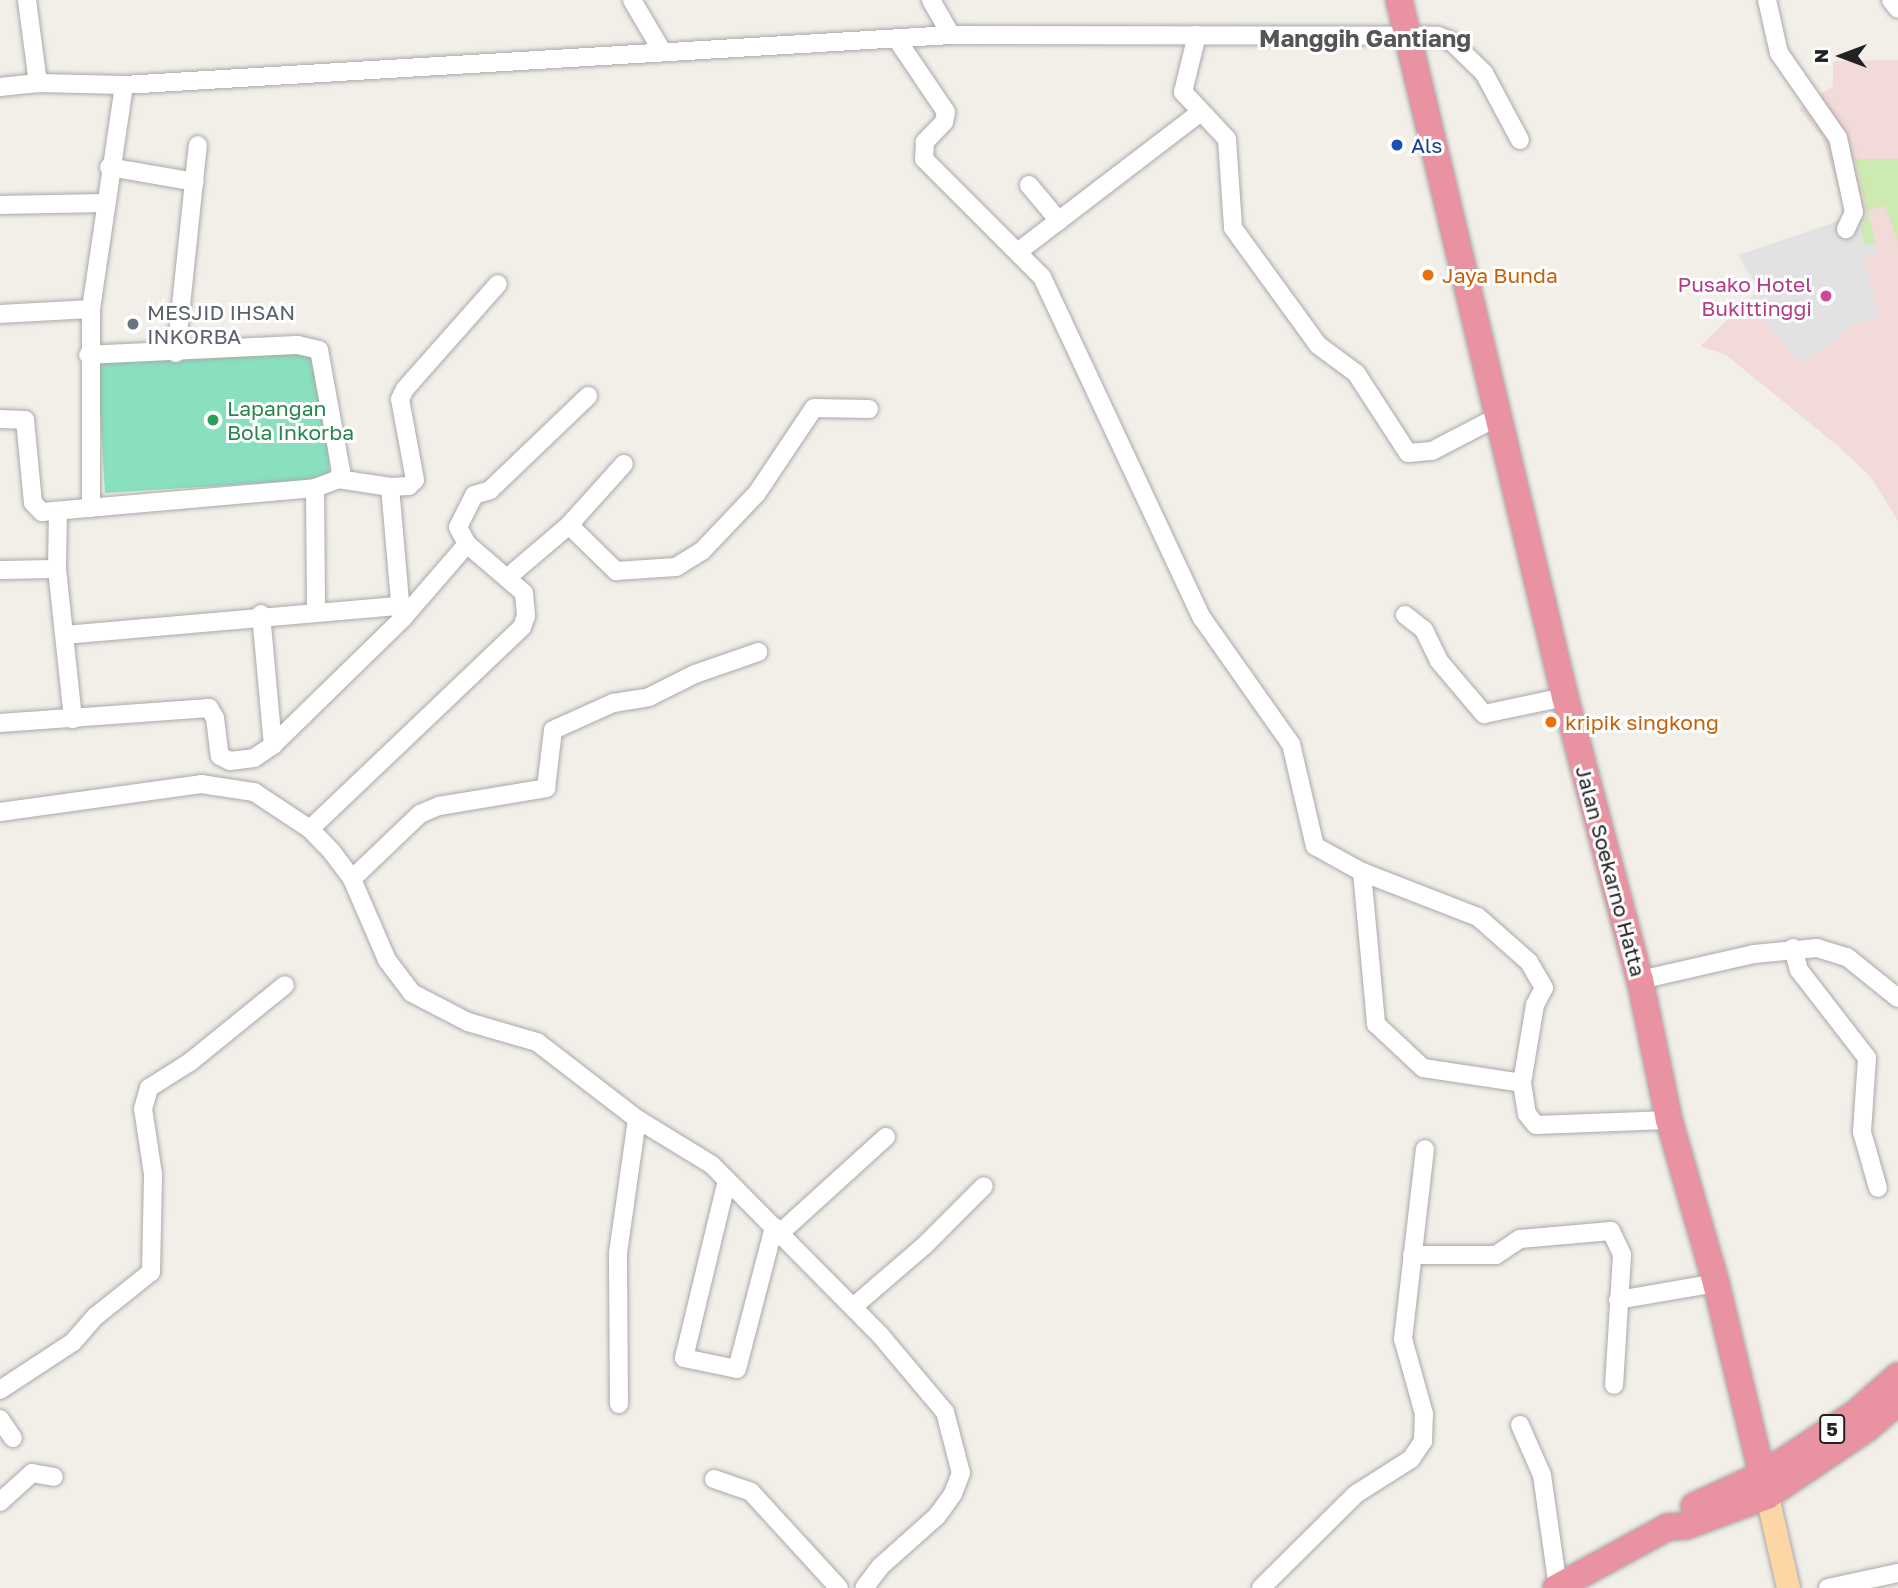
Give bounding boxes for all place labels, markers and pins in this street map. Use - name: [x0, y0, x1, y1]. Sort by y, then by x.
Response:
- place label: Als: [1411, 132, 1442, 158]
- marker: Als: [1389, 137, 1405, 153]
- place label: Jaya Bunda: [1442, 262, 1558, 288]
- marker: Jaya Bunda: [1420, 267, 1436, 283]
- place label: Pusako Hotel Bukittinggi: [1677, 271, 1812, 321]
- marker: Pusako Hotel Bukittinggi: [1818, 288, 1834, 304]
- place label: MESJID IHSAN INKORBA: [147, 299, 295, 349]
- marker: MESJID IHSAN INKORBA: [125, 316, 141, 332]
- place label: Lapangan Bola Inkorba: [227, 395, 354, 445]
- marker: Lapangan Bola Inkorba: [205, 412, 221, 428]
- place label: kripik singkong: [1565, 709, 1719, 735]
- marker: kripik singkong: [1543, 714, 1559, 730]

